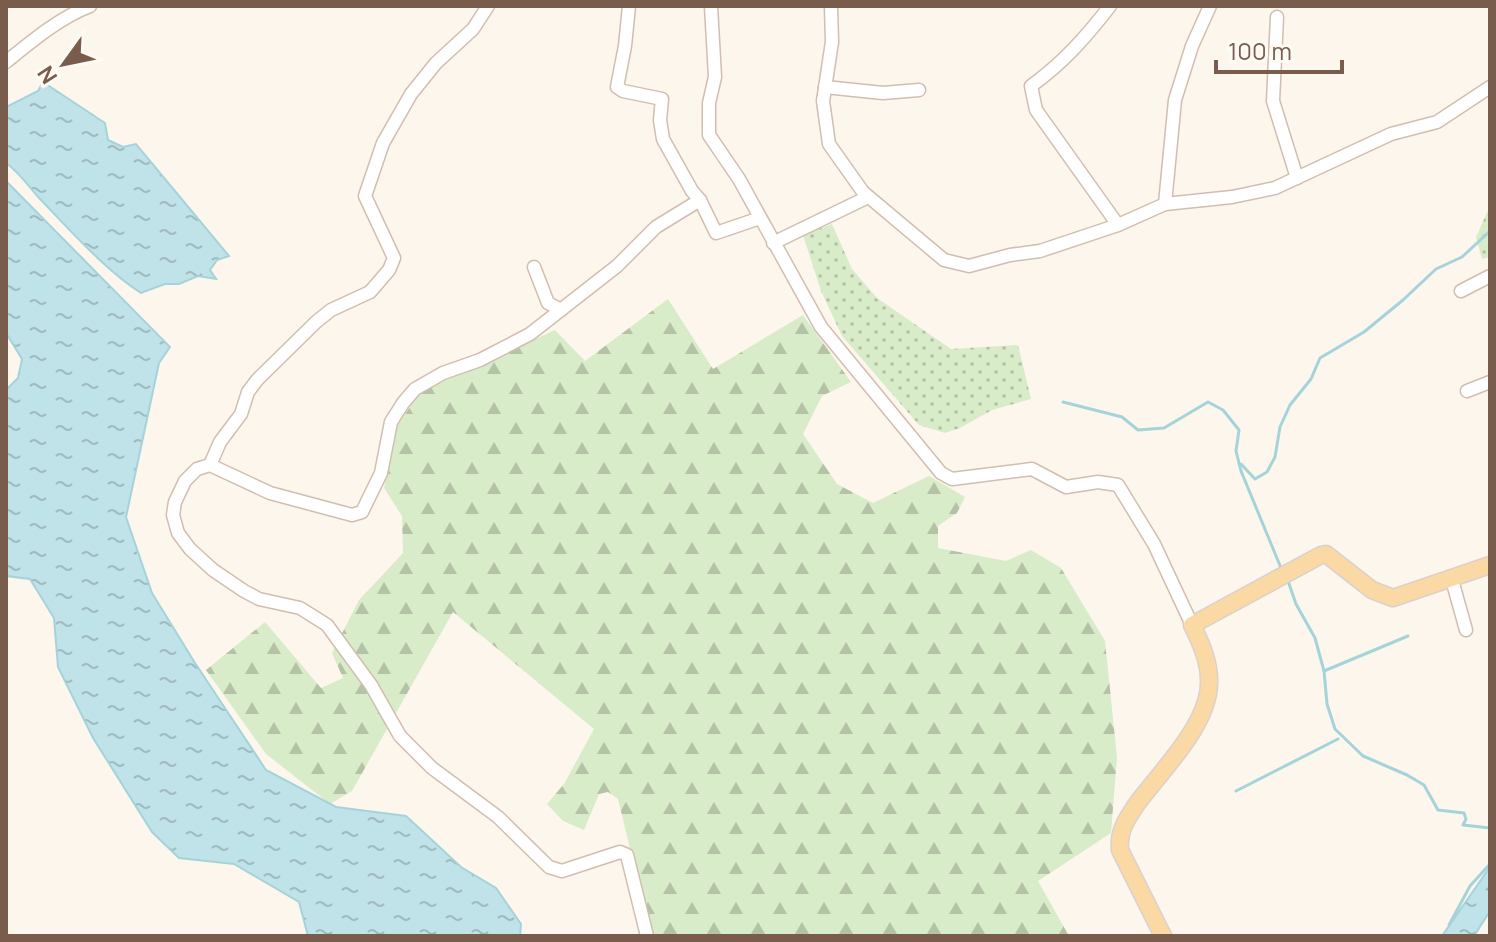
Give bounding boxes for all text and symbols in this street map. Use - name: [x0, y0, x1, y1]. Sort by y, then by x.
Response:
- north arrow: [24, 24, 104, 104]
- scale bar: [1216, 24, 1342, 74]
- text: 100 m: [1228, 34, 1292, 67]
- text: N: [30, 60, 64, 90]

